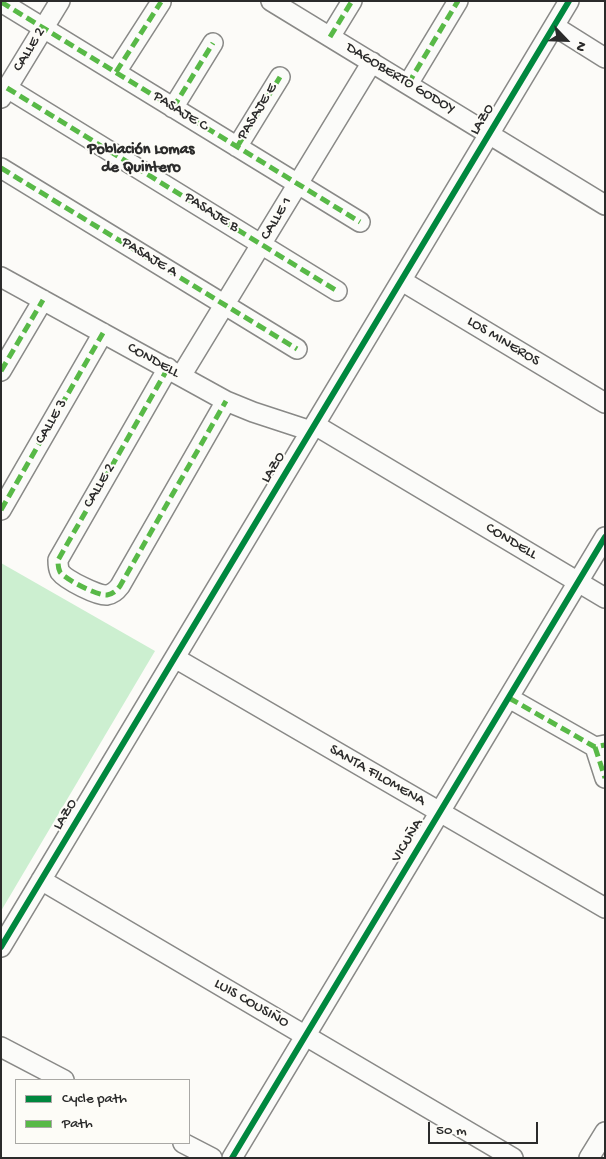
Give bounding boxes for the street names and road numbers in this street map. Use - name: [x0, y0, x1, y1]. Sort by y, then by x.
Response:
- street label: CALLE 2: [10, 25, 50, 75]
- street label: DAGOBERTO GODOY: [342, 39, 458, 119]
- street label: PASAJE E: [234, 80, 282, 144]
- street label: PASAJE C: [149, 88, 211, 136]
- street label: LAZO: [467, 101, 499, 139]
- street label: PASAJE B: [180, 189, 242, 237]
- street label: CALLE 1: [257, 194, 297, 244]
- street label: PASAJE A: [118, 234, 180, 282]
- street label: LOS MINEROS: [463, 313, 543, 371]
- street label: CONDELL: [124, 339, 182, 383]
- street label: CALLE 3: [32, 396, 72, 448]
- street label: LAZO: [258, 449, 290, 487]
- street label: CALLE 2: [80, 461, 120, 511]
- street label: CONDELL: [482, 520, 540, 564]
- street label: SANTA FILOMENA: [326, 741, 428, 811]
- street label: LAZO: [50, 796, 82, 834]
- street label: VICUÑA: [388, 816, 428, 866]
- street label: LUIS COUSIÑO: [210, 975, 292, 1033]

